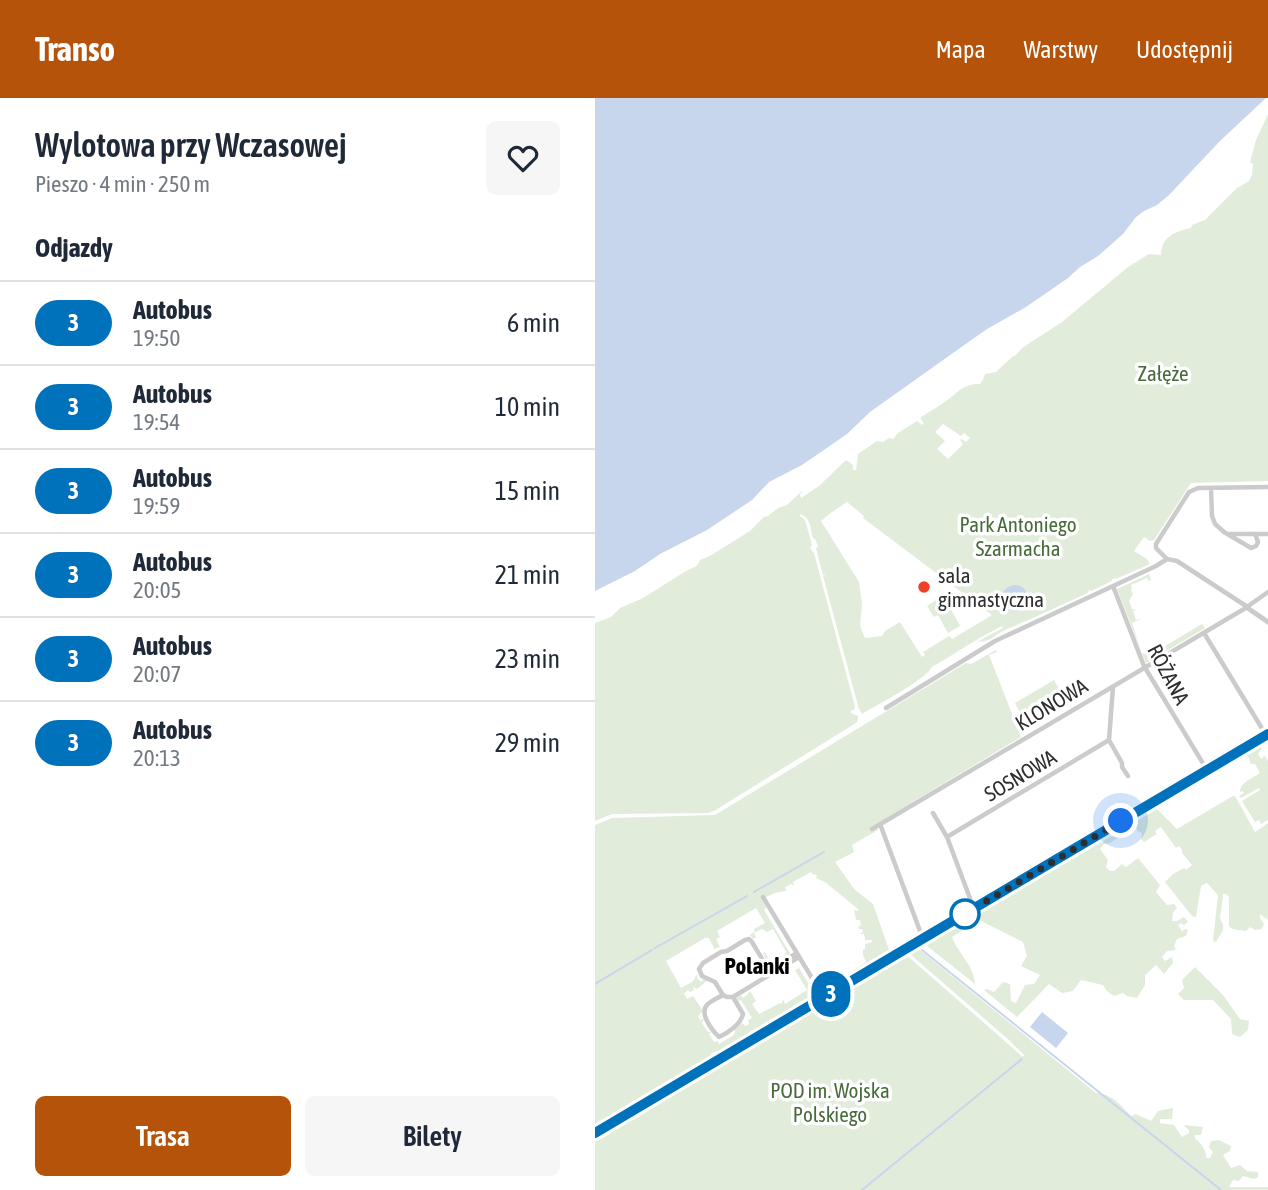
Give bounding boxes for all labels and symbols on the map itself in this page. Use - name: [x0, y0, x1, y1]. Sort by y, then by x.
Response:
- park label: Załęże: [1138, 361, 1189, 385]
- park label: Park Antoniego Szarmacha: [959, 512, 1077, 560]
- place label: sala gimnastyczna: [938, 563, 1044, 611]
- marker: sala gimnastyczna: [916, 579, 932, 595]
- street label: RÓŻANA: [1143, 640, 1195, 709]
- street label: KLONOWA: [1011, 673, 1092, 735]
- street label: SOSNOWA: [980, 744, 1061, 806]
- your location: [1103, 803, 1138, 838]
- unlabelled marker: [950, 899, 980, 929]
- district label: Polanki: [724, 953, 790, 979]
- line badge: 3: [808, 971, 854, 1017]
- park label: POD im. Wojska Polskiego: [770, 1078, 890, 1126]

